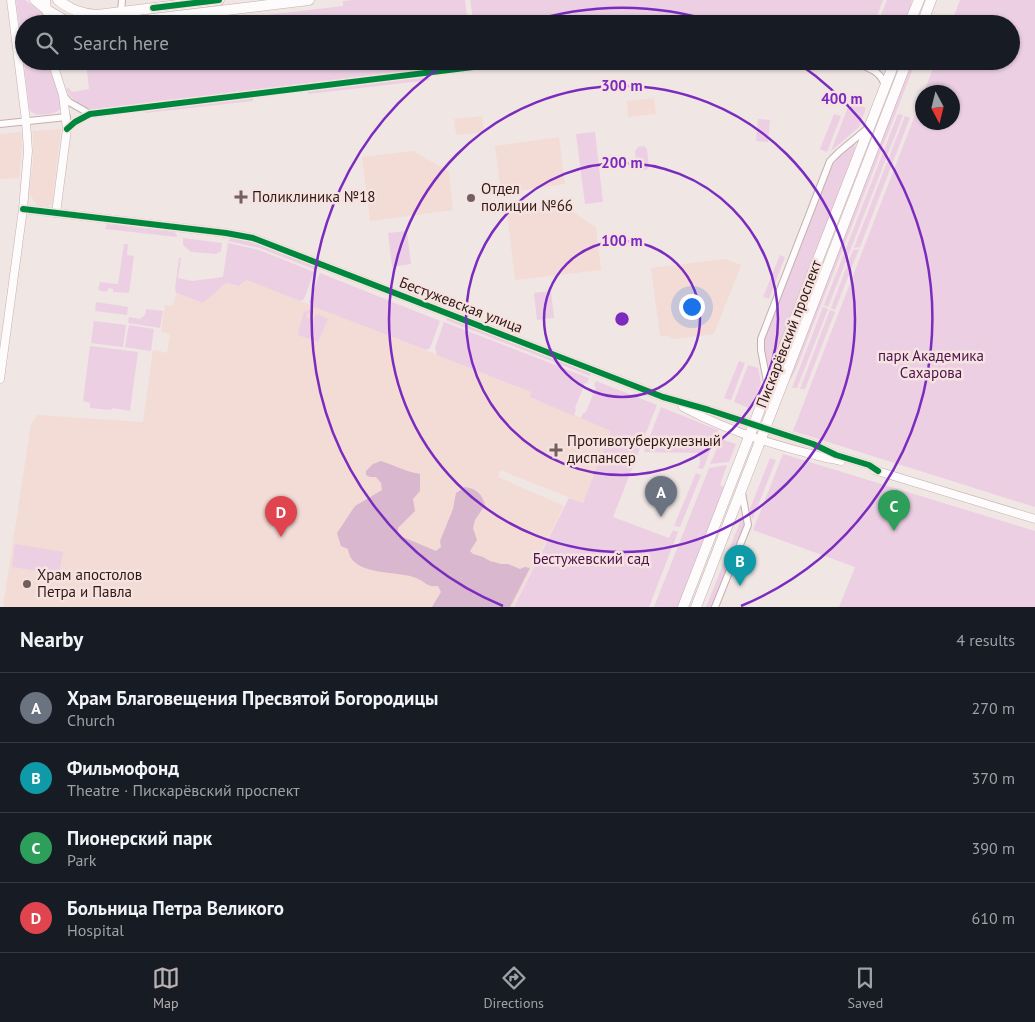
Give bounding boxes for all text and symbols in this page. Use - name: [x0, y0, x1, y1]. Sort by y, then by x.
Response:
- search box: [15, 15, 1020, 70]
- icon: search: [33, 29, 61, 57]
- text: Search here: [73, 31, 169, 55]
- text: 300 m: [601, 76, 643, 95]
- north arrow: [915, 85, 960, 130]
- text: 400 m: [821, 89, 863, 108]
- text: 200 m: [601, 153, 643, 172]
- place label: Отдел полиции №66: [481, 179, 573, 215]
- place label: Поликлиника №18: [252, 187, 376, 206]
- marker: Поликлиника №18: [234, 190, 248, 204]
- marker: Отдел полиции №66: [465, 192, 477, 204]
- text: 100 m: [601, 231, 643, 250]
- street label: Пискарёвский проспект: [752, 257, 825, 410]
- street label: Бестужевская улица: [397, 272, 526, 337]
- your location: [679, 294, 705, 320]
- centre of rings: [613, 310, 631, 328]
- park label: парк Академика Сахарова: [878, 346, 984, 382]
- place label: Противотуберкулезный диспансер: [567, 431, 721, 467]
- marker: Противотуберкулезный диспансер: [549, 443, 563, 457]
- pin: A: [645, 476, 677, 517]
- pin: C: [878, 490, 910, 531]
- pin: D: [265, 496, 297, 537]
- pin: B: [724, 545, 756, 586]
- park label: Бестужевский сад: [533, 549, 649, 568]
- place label: Храм апостолов Петра и Павла: [37, 565, 142, 601]
- marker: Храм апостолов Петра и Павла: [21, 578, 33, 590]
- text: Nearby: [20, 626, 83, 653]
- text: 4 results: [956, 630, 1015, 650]
- text: Храм Благовещения Пресвятой Богородицы: [67, 686, 438, 710]
- text: A: [31, 698, 41, 718]
- text: 270 m: [972, 698, 1015, 718]
- text: Church: [67, 710, 115, 730]
- text: Фильмофонд: [67, 756, 179, 780]
- text: B: [31, 768, 41, 788]
- text: 370 m: [972, 768, 1015, 788]
- text: Theatre · Пискарёвский проспект: [67, 780, 300, 800]
- text: Пионерский парк: [67, 826, 212, 850]
- text: C: [32, 838, 40, 858]
- text: 390 m: [972, 838, 1015, 858]
- text: Park: [67, 850, 96, 870]
- text: Больница Петра Великого: [67, 896, 284, 920]
- text: D: [31, 908, 41, 928]
- text: 610 m: [972, 908, 1015, 928]
- text: Hospital: [67, 920, 124, 940]
- tab: Map: [152, 964, 180, 1012]
- tab: Directions: [483, 964, 544, 1012]
- tab: Saved: [848, 964, 883, 1012]

